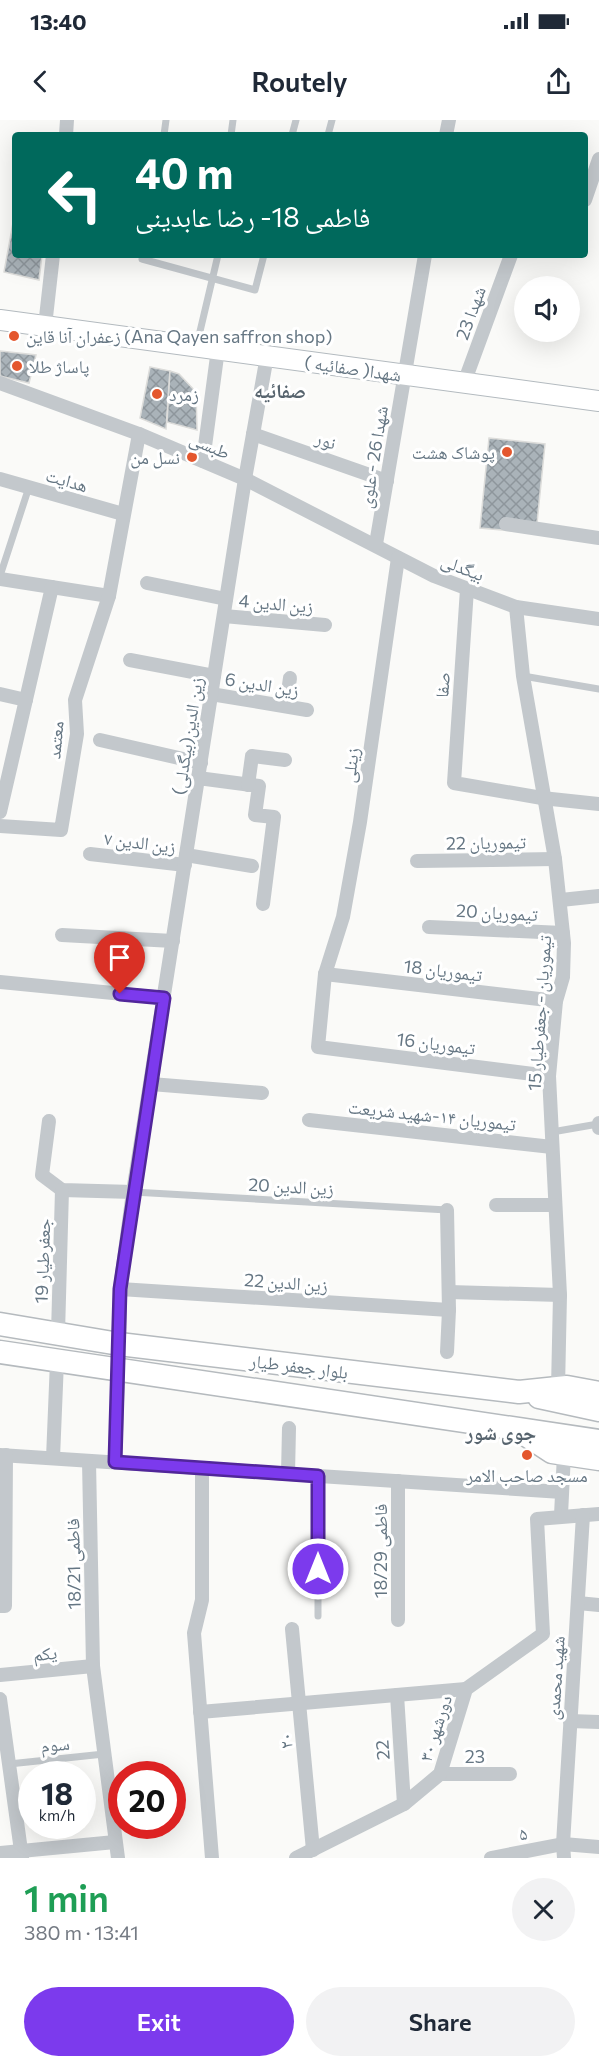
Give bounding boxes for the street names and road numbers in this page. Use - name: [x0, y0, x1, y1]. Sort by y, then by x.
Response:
- street label: شهدا 23: [450, 283, 490, 343]
- street label: شهدا( صفائیه ): [303, 350, 403, 386]
- street label: شهدا 26 - علوی: [354, 404, 393, 510]
- street label: نور: [312, 426, 339, 454]
- street label: طبسی: [186, 427, 233, 464]
- street label: هدایت: [43, 464, 91, 497]
- street label: بیگدلی: [438, 549, 488, 586]
- street label: زین الدین 4: [238, 589, 314, 618]
- street label: زین الدین 6: [223, 667, 301, 702]
- street label: صفا: [430, 671, 454, 699]
- street label: زین الدین(بیگدلی): [167, 676, 208, 796]
- street label: معتمد: [42, 720, 68, 760]
- street label: زینلی: [337, 746, 364, 784]
- street label: زین الدین ۷: [103, 827, 177, 858]
- street label: تیموریان 22: [446, 830, 526, 855]
- street label: تیموریان 20: [455, 899, 538, 926]
- street label: تیموریان - جعفرطیار 15: [523, 935, 556, 1092]
- street label: تیموریان 18: [402, 954, 483, 987]
- street label: تیموریان 16: [395, 1027, 476, 1060]
- street label: تیموریان ۱۴-شهید شریعت: [347, 1095, 517, 1136]
- street label: زین الدین 20: [248, 1173, 334, 1200]
- street label: جعفرطیار 19: [30, 1218, 55, 1304]
- street label: زین الدین 22: [243, 1268, 329, 1297]
- street label: بلوار جعفر طیار: [248, 1349, 349, 1384]
- street label: فاطمی 18/29: [369, 1504, 392, 1598]
- street label: فاطمی 18/21: [61, 1518, 86, 1610]
- street label: شهید محمدی: [541, 1635, 570, 1721]
- street label: یکم: [32, 1641, 58, 1667]
- street label: دورشهر ۳۰: [414, 1692, 456, 1764]
- street label: سوم: [39, 1732, 71, 1758]
- street label: ۲۰: [273, 1732, 297, 1750]
- street label: 22: [370, 1739, 394, 1761]
- street label: 23: [465, 1745, 485, 1767]
- street label: ۵: [517, 1821, 529, 1845]

